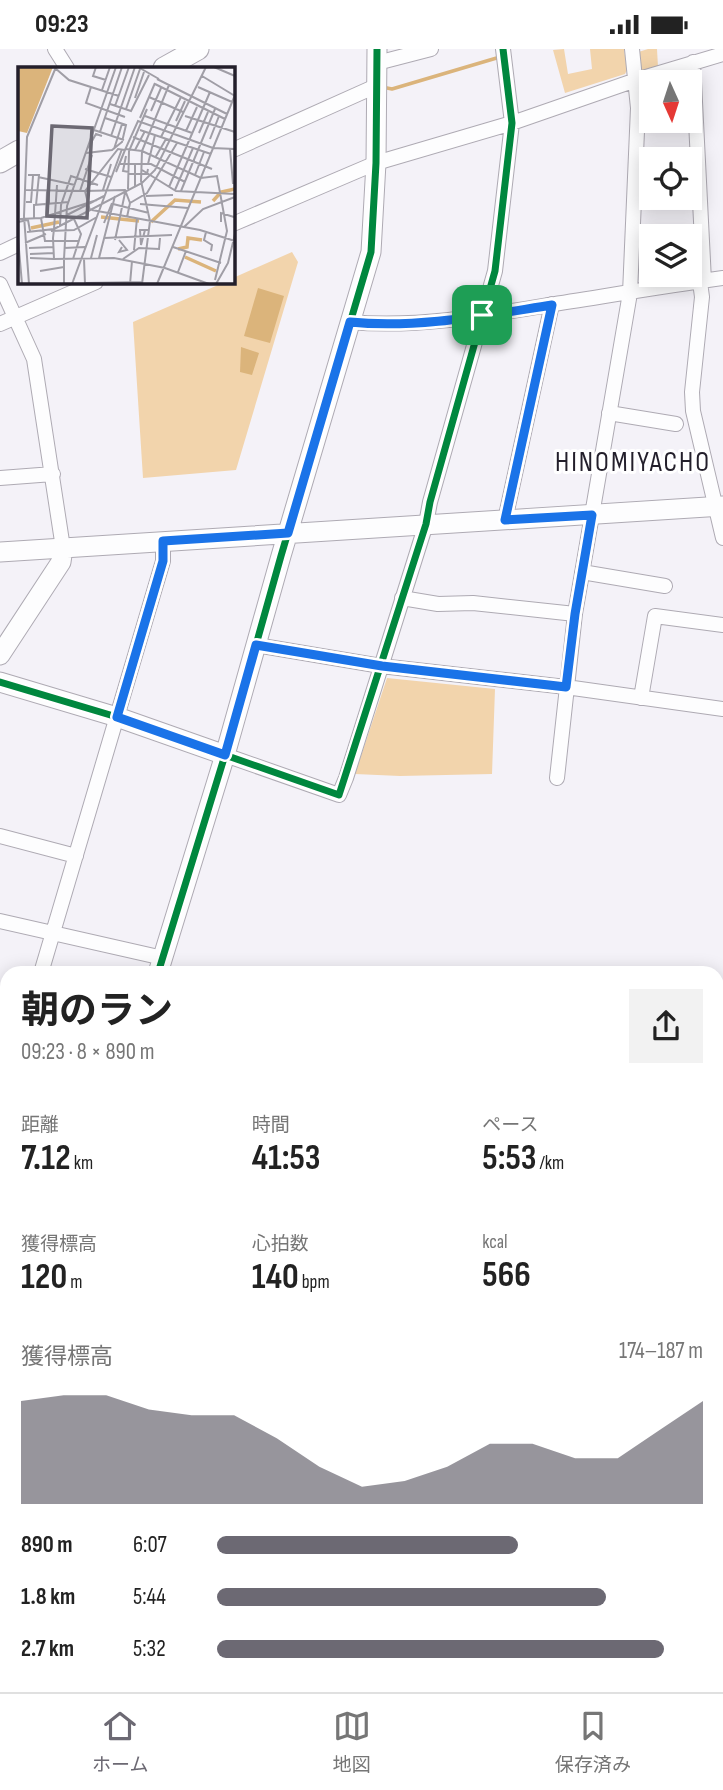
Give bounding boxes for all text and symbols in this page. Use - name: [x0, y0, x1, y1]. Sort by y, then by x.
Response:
- text: 09:23: [35, 9, 89, 40]
- inset map: [18, 67, 234, 283]
- north arrow: [639, 70, 702, 133]
- map controls: [639, 70, 702, 287]
- button: locate: [639, 147, 702, 210]
- button: layers: [639, 224, 702, 287]
- pin: [452, 285, 512, 345]
- icon: arrive: [463, 296, 501, 334]
- district label: HINOMIYACHO: [555, 446, 711, 479]
- text: 朝のラン: [21, 989, 173, 1034]
- button: share: [629, 989, 703, 1063]
- text: 09:23 · 8 × 890 m: [21, 1038, 154, 1066]
- text: 距離: [21, 1114, 59, 1137]
- text: 時間: [252, 1114, 290, 1137]
- text: ペース: [482, 1114, 538, 1137]
- text: 7.12: [21, 1137, 71, 1180]
- text: 41:53: [252, 1137, 321, 1180]
- text: 5:53: [482, 1137, 537, 1180]
- text: km: [71, 1152, 93, 1175]
- text: /km: [537, 1152, 564, 1175]
- text: kcal: [482, 1231, 507, 1254]
- text: 獲得標高: [21, 1233, 97, 1256]
- text: 心拍数: [252, 1233, 309, 1256]
- text: 566: [482, 1254, 531, 1297]
- text: 120: [21, 1256, 67, 1299]
- text: 140: [252, 1256, 299, 1299]
- text: m: [67, 1271, 82, 1294]
- text: bpm: [299, 1271, 330, 1294]
- text: 174–187 m: [619, 1337, 703, 1365]
- text: 獲得標高: [21, 1343, 113, 1371]
- text: 890 m: [21, 1531, 73, 1559]
- text: 6:07: [133, 1531, 167, 1559]
- text: 1.8 km: [21, 1583, 75, 1611]
- text: 5:44: [133, 1583, 166, 1611]
- text: 2.7 km: [21, 1635, 74, 1663]
- text: 5:32: [133, 1635, 166, 1663]
- tab: ホーム: [92, 1707, 149, 1777]
- tab: 地図: [333, 1707, 371, 1777]
- tab: 保存済み: [555, 1707, 631, 1777]

